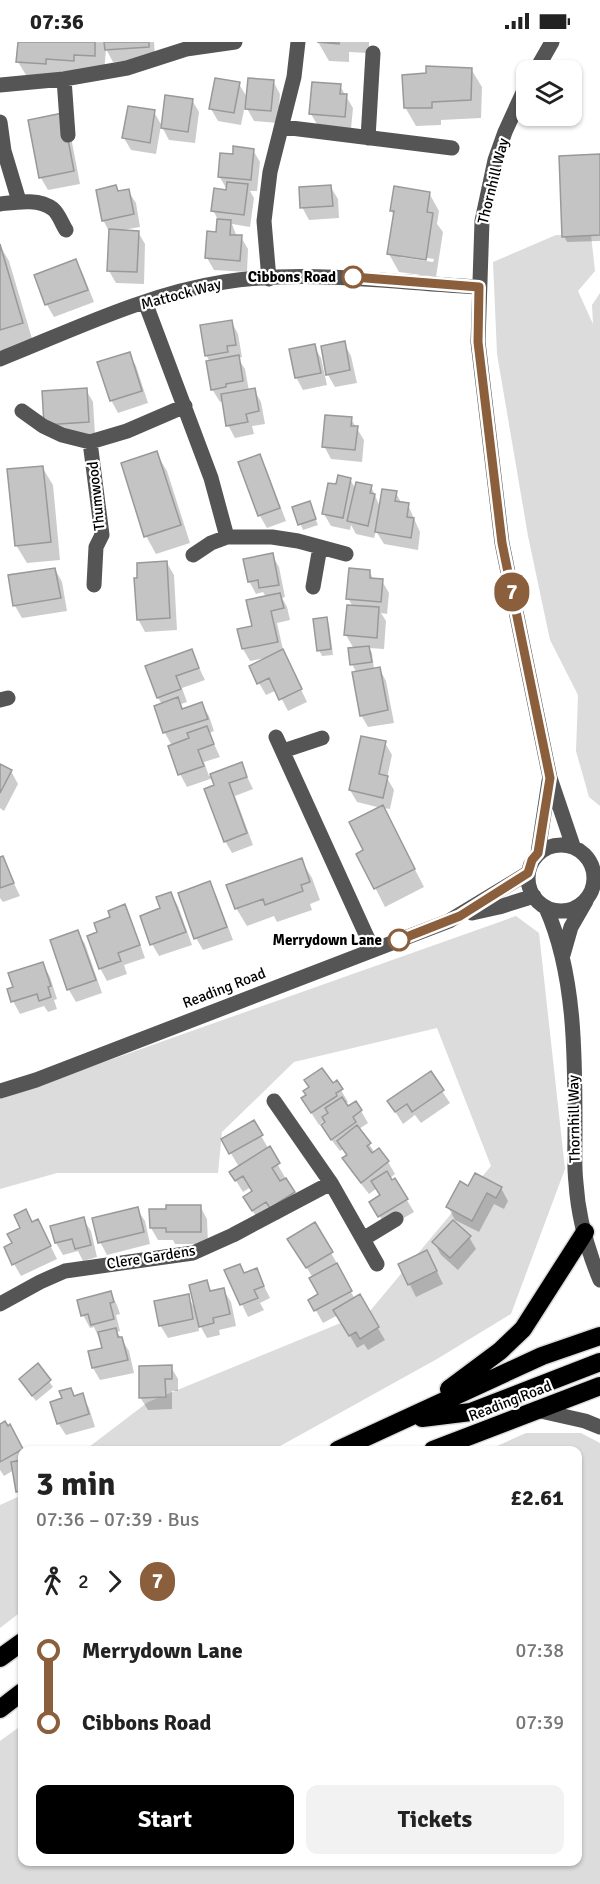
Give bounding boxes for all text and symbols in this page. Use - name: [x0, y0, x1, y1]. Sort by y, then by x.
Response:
- text: 07:36: [30, 8, 84, 35]
- map controls: [516, 60, 582, 126]
- button: layers: [516, 60, 582, 126]
- street label: Thornhill Way: [474, 136, 512, 226]
- marker: Cibbons Road: [342, 266, 364, 288]
- place label: Cibbons Road: [248, 268, 336, 286]
- street label: Mattock Way: [139, 275, 223, 313]
- street label: Thumwood: [83, 460, 109, 532]
- line badge: 7: [492, 572, 532, 612]
- text: 7: [506, 579, 518, 605]
- marker: Merrydown Lane: [388, 929, 410, 951]
- place label: Merrydown Lane: [272, 931, 382, 949]
- street label: Reading Road: [180, 964, 268, 1012]
- street label: Thornhill Way: [564, 1075, 584, 1163]
- street label: Clere Gardens: [105, 1241, 197, 1273]
- street label: Reading Road: [466, 1377, 554, 1425]
- text: 3 min: [36, 1464, 116, 1505]
- text: £2.61: [510, 1484, 564, 1511]
- text: 07:36 – 07:39 · Bus: [36, 1507, 199, 1532]
- icon: walk: [36, 1565, 69, 1598]
- icon: forward: [98, 1565, 131, 1598]
- text: 7: [152, 1568, 163, 1594]
- text: 2: [78, 1569, 89, 1594]
- text: Merrydown Lane: [82, 1637, 243, 1664]
- text: 07:38: [515, 1638, 564, 1663]
- text: Cibbons Road: [82, 1709, 211, 1736]
- text: 07:39: [515, 1710, 564, 1735]
- button: Start: [36, 1785, 294, 1854]
- button: Tickets: [306, 1785, 564, 1854]

